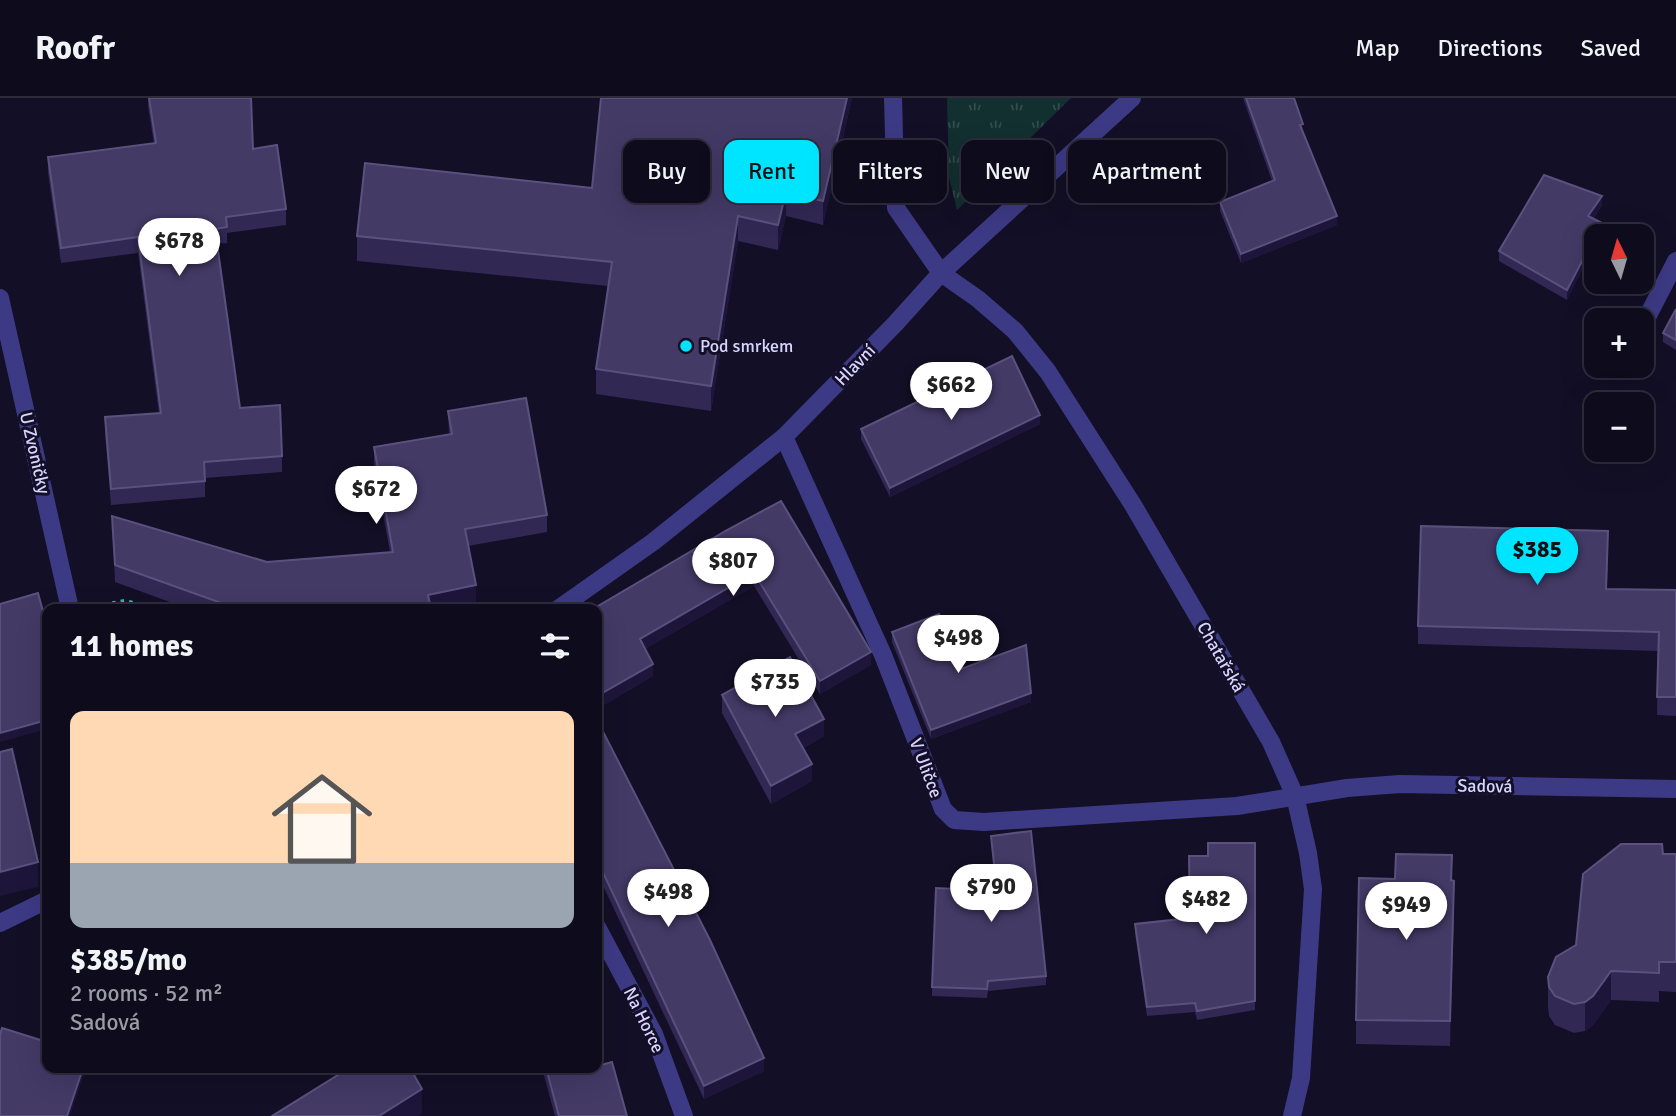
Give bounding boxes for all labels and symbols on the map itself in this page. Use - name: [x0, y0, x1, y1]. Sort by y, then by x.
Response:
- pin: $678: [138, 218, 220, 278]
- north arrow: [1584, 224, 1654, 294]
- place label: Pod smrkem: [700, 335, 793, 357]
- marker: Pod smrkem: [678, 338, 694, 354]
- street label: Hlavní: [830, 340, 880, 390]
- pin: $662: [910, 362, 992, 422]
- street label: U Zvoničky: [15, 410, 55, 497]
- pin: $672: [335, 466, 417, 526]
- pin: $385: [1496, 528, 1578, 587]
- pin: $807: [692, 538, 774, 598]
- pin: $498: [917, 616, 999, 675]
- street label: Chatařská: [1192, 618, 1250, 696]
- pin: $735: [734, 660, 816, 719]
- street label: V Uličce: [905, 735, 947, 801]
- street label: Sadová: [1457, 775, 1513, 797]
- pin: $790: [950, 864, 1032, 924]
- pin: $498: [627, 870, 709, 929]
- pin: $482: [1165, 876, 1247, 936]
- pin: $949: [1365, 882, 1447, 942]
- street label: Na Horce: [619, 983, 669, 1057]

